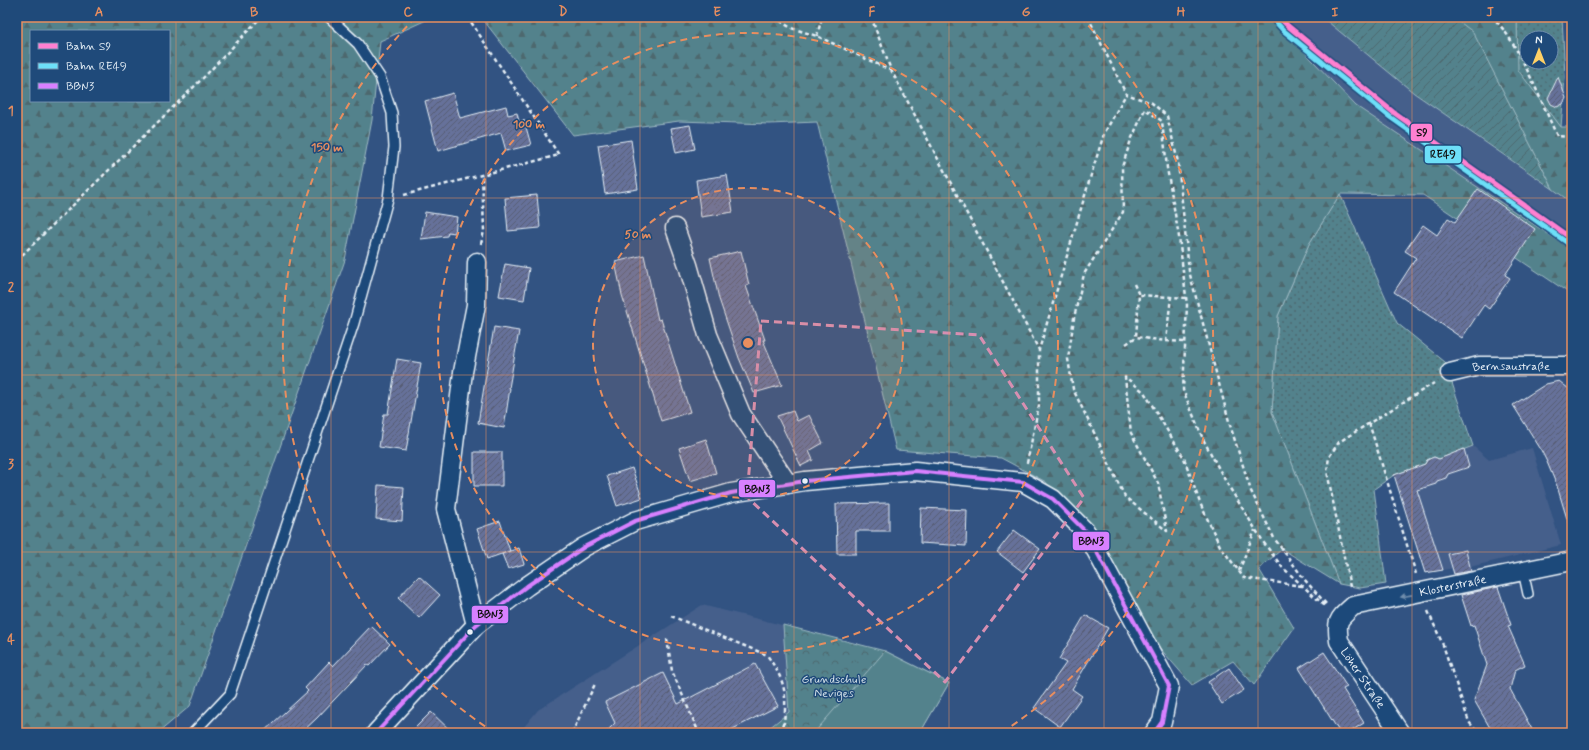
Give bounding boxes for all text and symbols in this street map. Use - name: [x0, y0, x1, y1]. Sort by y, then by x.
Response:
- text: A: [95, 4, 103, 21]
- text: B: [250, 4, 259, 21]
- text: C: [403, 4, 413, 21]
- text: D: [559, 4, 568, 21]
- text: E: [713, 4, 721, 21]
- text: F: [869, 4, 876, 21]
- text: G: [1022, 4, 1031, 21]
- text: H: [1177, 4, 1186, 21]
- text: I: [1332, 4, 1339, 21]
- text: J: [1486, 4, 1494, 21]
- legend: [30, 30, 170, 102]
- north arrow: [1519, 30, 1559, 70]
- text: N: [1535, 34, 1543, 48]
- text: Bahn S9: [66, 39, 111, 55]
- text: Bahn RE49: [66, 59, 127, 75]
- text: BBN3: [66, 79, 95, 95]
- text: 1: [8, 103, 14, 120]
- text: 100 m: [513, 117, 546, 133]
- line badge: S9: [1410, 123, 1433, 142]
- text: S9: [1416, 126, 1428, 140]
- text: 150 m: [311, 140, 343, 156]
- line badge: RE49: [1424, 145, 1462, 164]
- text: RE49: [1430, 148, 1456, 162]
- text: 50 m: [625, 227, 652, 243]
- text: 2: [8, 279, 15, 296]
- centre of rings: [741, 336, 755, 350]
- street label: Bernsaustraße: [1471, 359, 1550, 376]
- text: 3: [8, 456, 14, 473]
- unlabelled marker: [800, 476, 810, 486]
- line badge: BBN3: [738, 479, 776, 498]
- text: BBN3: [744, 483, 770, 497]
- line badge: BBN3: [1072, 531, 1110, 551]
- text: BBN3: [1078, 535, 1104, 549]
- street label: Klosterstraße: [1418, 572, 1488, 601]
- one-way arrow: [1400, 593, 1413, 599]
- line badge: BBN3: [471, 605, 509, 624]
- text: BBN3: [477, 608, 503, 622]
- unlabelled marker: [465, 627, 475, 637]
- text: 4: [7, 632, 15, 649]
- street label: Löher Straße: [1336, 645, 1388, 712]
- park label: Grundschule Neviges: [801, 672, 867, 702]

